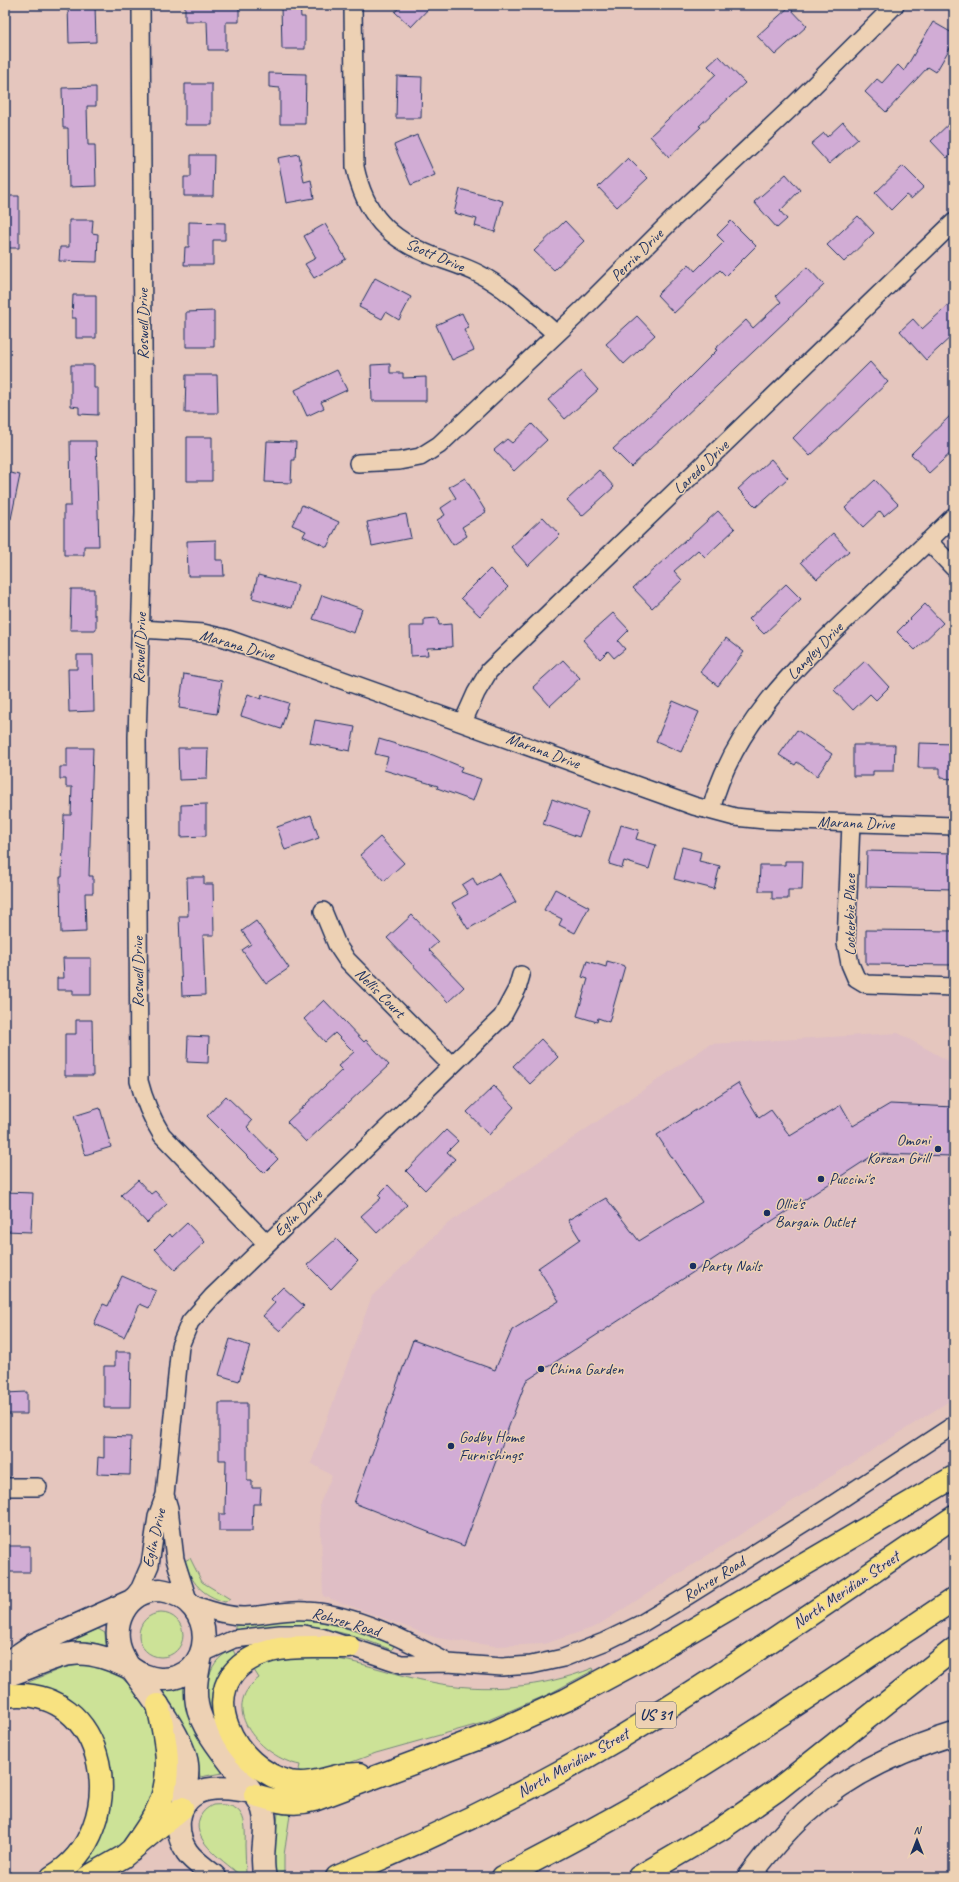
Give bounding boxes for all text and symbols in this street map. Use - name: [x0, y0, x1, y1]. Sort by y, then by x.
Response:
- street label: Perrin Drive: [606, 223, 669, 286]
- street label: Scott Drive: [403, 234, 469, 277]
- street label: Roswell Drive: [133, 287, 153, 359]
- street label: Laredo Drive: [669, 435, 734, 498]
- street label: Roswell Drive: [129, 610, 151, 684]
- street label: Langley Drive: [783, 617, 849, 684]
- street label: Marana Drive: [197, 625, 278, 666]
- street label: Marana Drive: [503, 728, 584, 774]
- street label: Marana Drive: [817, 812, 897, 834]
- street label: Lockerbie Place: [840, 872, 860, 956]
- street label: Roswell Drive: [128, 935, 148, 1007]
- street label: Nellis Court: [351, 964, 411, 1024]
- place label: Omoni Korean Grill: [867, 1130, 933, 1168]
- marker: Omoni Korean Grill: [933, 1144, 943, 1154]
- place label: Puccini's: [829, 1169, 875, 1189]
- marker: Puccini's: [816, 1174, 826, 1184]
- street label: Eglin Drive: [270, 1184, 328, 1241]
- place label: Ollie's Bargain Outlet: [775, 1194, 857, 1232]
- marker: Ollie's Bargain Outlet: [762, 1208, 772, 1218]
- place label: Party Nails: [701, 1256, 763, 1276]
- marker: Party Nails: [688, 1261, 698, 1271]
- place label: China Garden: [549, 1359, 624, 1379]
- marker: China Garden: [536, 1364, 546, 1374]
- place label: Godby Home Furnishings: [459, 1427, 526, 1465]
- marker: Godby Home Furnishings: [446, 1441, 456, 1451]
- street label: Eglin Drive: [138, 1505, 171, 1569]
- street label: North Meridian Street: [789, 1545, 905, 1633]
- street label: Rohrer Road: [679, 1551, 751, 1606]
- street label: Rohrer Road: [310, 1603, 385, 1642]
- road number: US 31: [636, 1702, 676, 1728]
- street label: North Meridian Street: [514, 1723, 635, 1802]
- north arrow: [897, 1820, 937, 1860]
- text: N: [914, 1823, 923, 1837]

